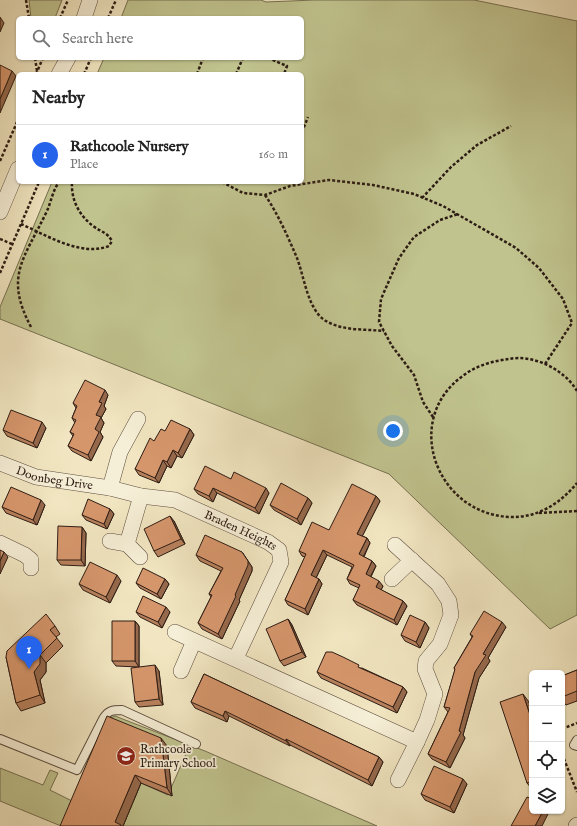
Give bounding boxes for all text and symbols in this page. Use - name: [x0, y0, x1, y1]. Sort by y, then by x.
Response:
- search box: [16, 16, 304, 60]
- icon: search: [30, 27, 52, 49]
- text: Search here: [62, 29, 133, 48]
- text: Nearby: [32, 88, 85, 109]
- text: Rathcoole Nursery: [70, 137, 189, 156]
- text: 1: [43, 146, 47, 163]
- text: 160 m: [258, 146, 288, 163]
- text: Place: [70, 156, 98, 173]
- your location: [383, 421, 403, 441]
- street label: Doonbeg Drive: [14, 463, 94, 493]
- street label: Braden Heights: [202, 507, 280, 554]
- pin: 1: [16, 636, 42, 669]
- map controls: [529, 670, 565, 814]
- button: +: [529, 670, 565, 706]
- button: −: [529, 706, 565, 742]
- place label: Rathcoole Primary School: [140, 742, 216, 771]
- button: locate: [529, 742, 565, 778]
- school or university icon: Rathcoole Primary School: [115, 745, 137, 767]
- button: layers: [529, 778, 565, 814]

